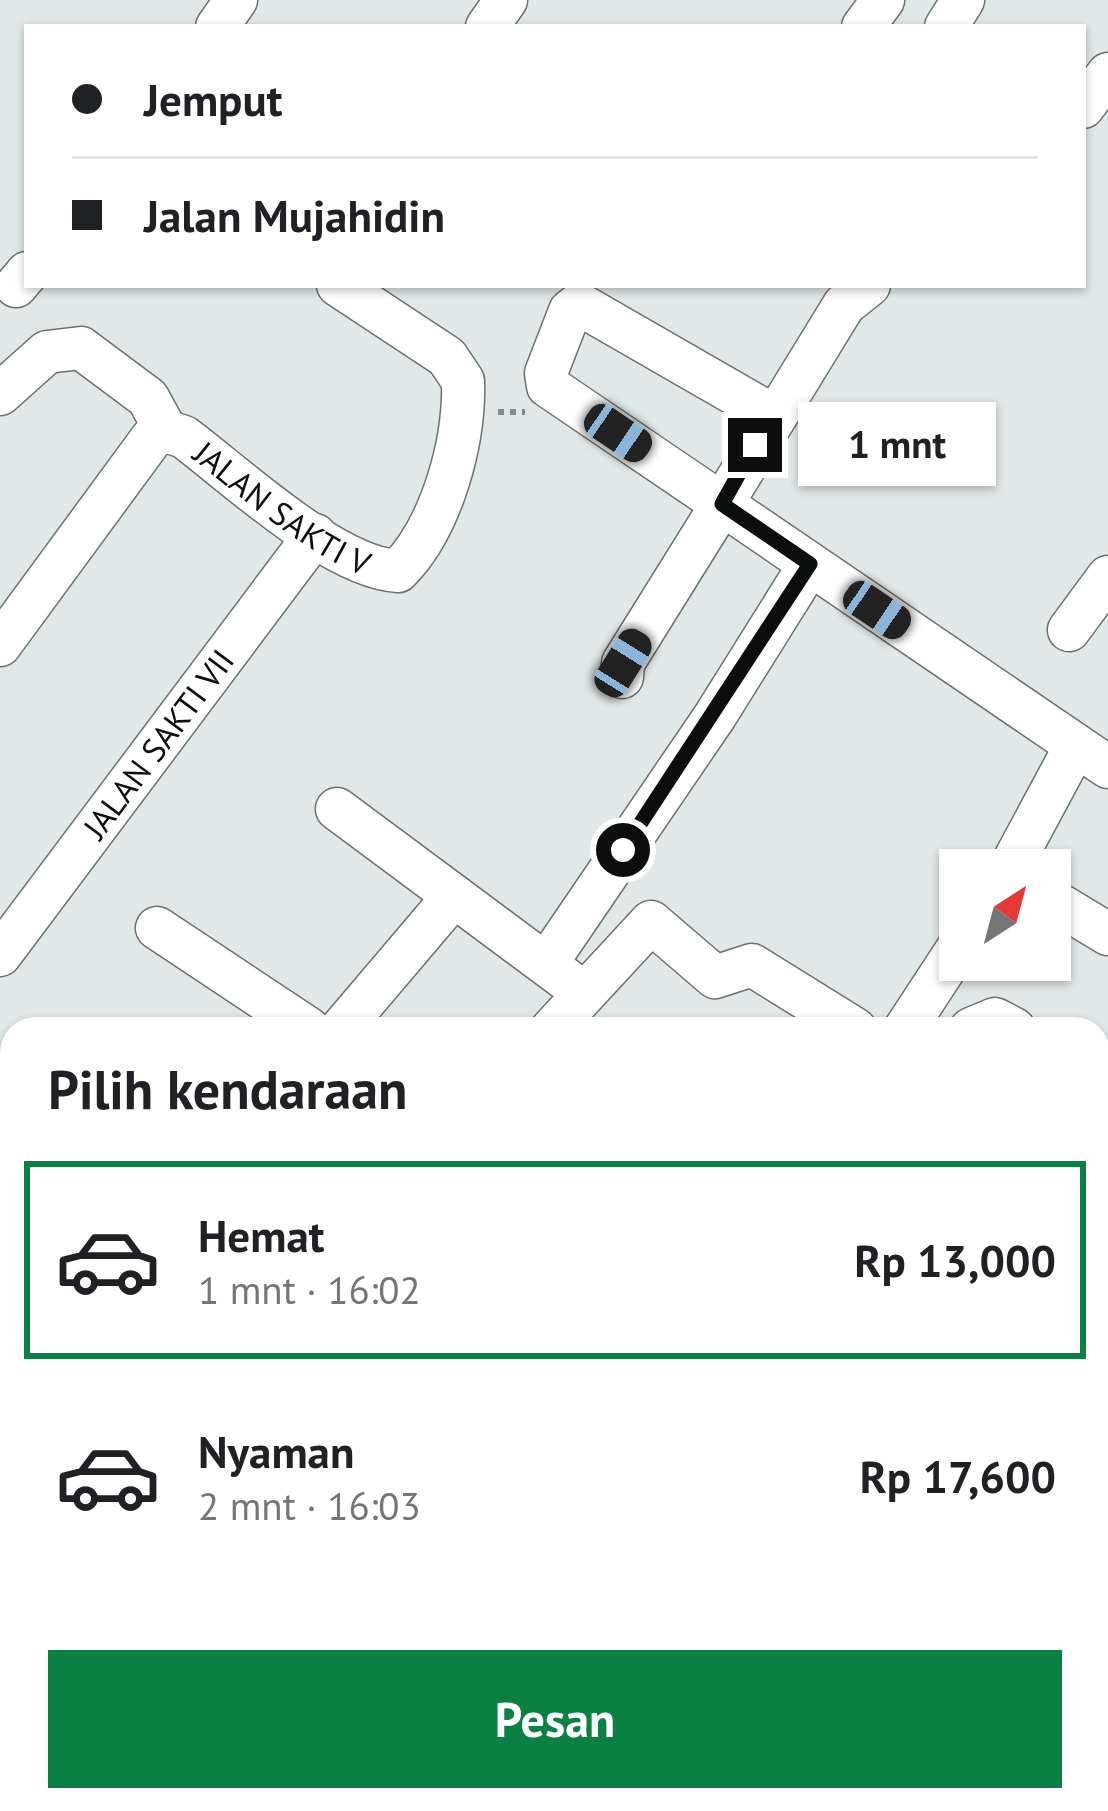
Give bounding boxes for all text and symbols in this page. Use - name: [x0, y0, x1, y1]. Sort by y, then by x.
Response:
- text: Jemput: [144, 70, 282, 128]
- text: Jalan Mujahidin: [144, 186, 445, 244]
- car: [578, 398, 658, 468]
- callout: 1 mnt: [797, 403, 995, 487]
- route end: [728, 418, 782, 472]
- text: 1 mnt: [848, 418, 946, 469]
- street label: JALAN SAKTI V: [184, 430, 377, 584]
- car: [837, 575, 917, 645]
- car: [589, 623, 657, 703]
- street label: JALAN SAKTI VII: [72, 640, 243, 848]
- route start: [596, 823, 650, 877]
- north arrow: [939, 849, 1071, 981]
- map controls: [939, 849, 1071, 981]
- text: Pilih kendaraan: [48, 1054, 407, 1124]
- icon: car: [54, 1206, 162, 1314]
- text: Hemat: [198, 1206, 324, 1264]
- text: Rp 13,000: [854, 1231, 1056, 1289]
- text: 1 mnt · 16:02: [198, 1264, 421, 1315]
- icon: car: [54, 1422, 162, 1530]
- text: Nyaman: [198, 1422, 354, 1480]
- text: Rp 17,600: [860, 1447, 1056, 1505]
- text: 2 mnt · 16:03: [198, 1480, 421, 1531]
- button: Pesan: [48, 1650, 1062, 1788]

